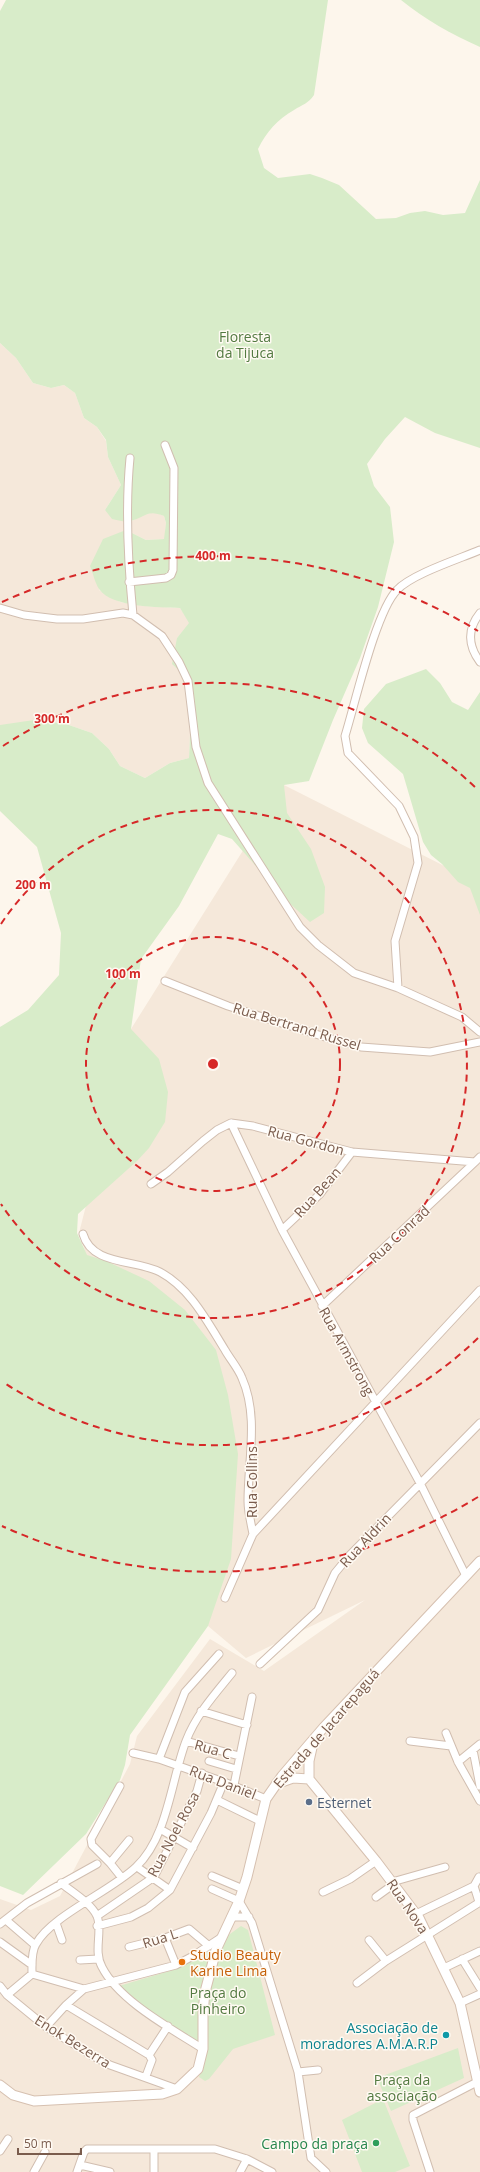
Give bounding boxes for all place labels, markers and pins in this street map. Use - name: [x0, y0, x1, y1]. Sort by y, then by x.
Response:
- centre of rings: [206, 1057, 220, 1071]
- place label: Esternet: [317, 1793, 371, 1812]
- marker: Esternet: [304, 1797, 314, 1807]
- place label: Studio Beauty Karine Lima: [190, 1945, 282, 1980]
- marker: Studio Beauty Karine Lima: [177, 1957, 187, 1967]
- place label: Associação de moradores A.M.A.R.P: [300, 2018, 438, 2053]
- marker: Associação de moradores A.M.A.R.P: [441, 2030, 451, 2040]
- place label: Campo da praça: [261, 2134, 368, 2153]
- marker: Campo da praça: [371, 2138, 381, 2148]

